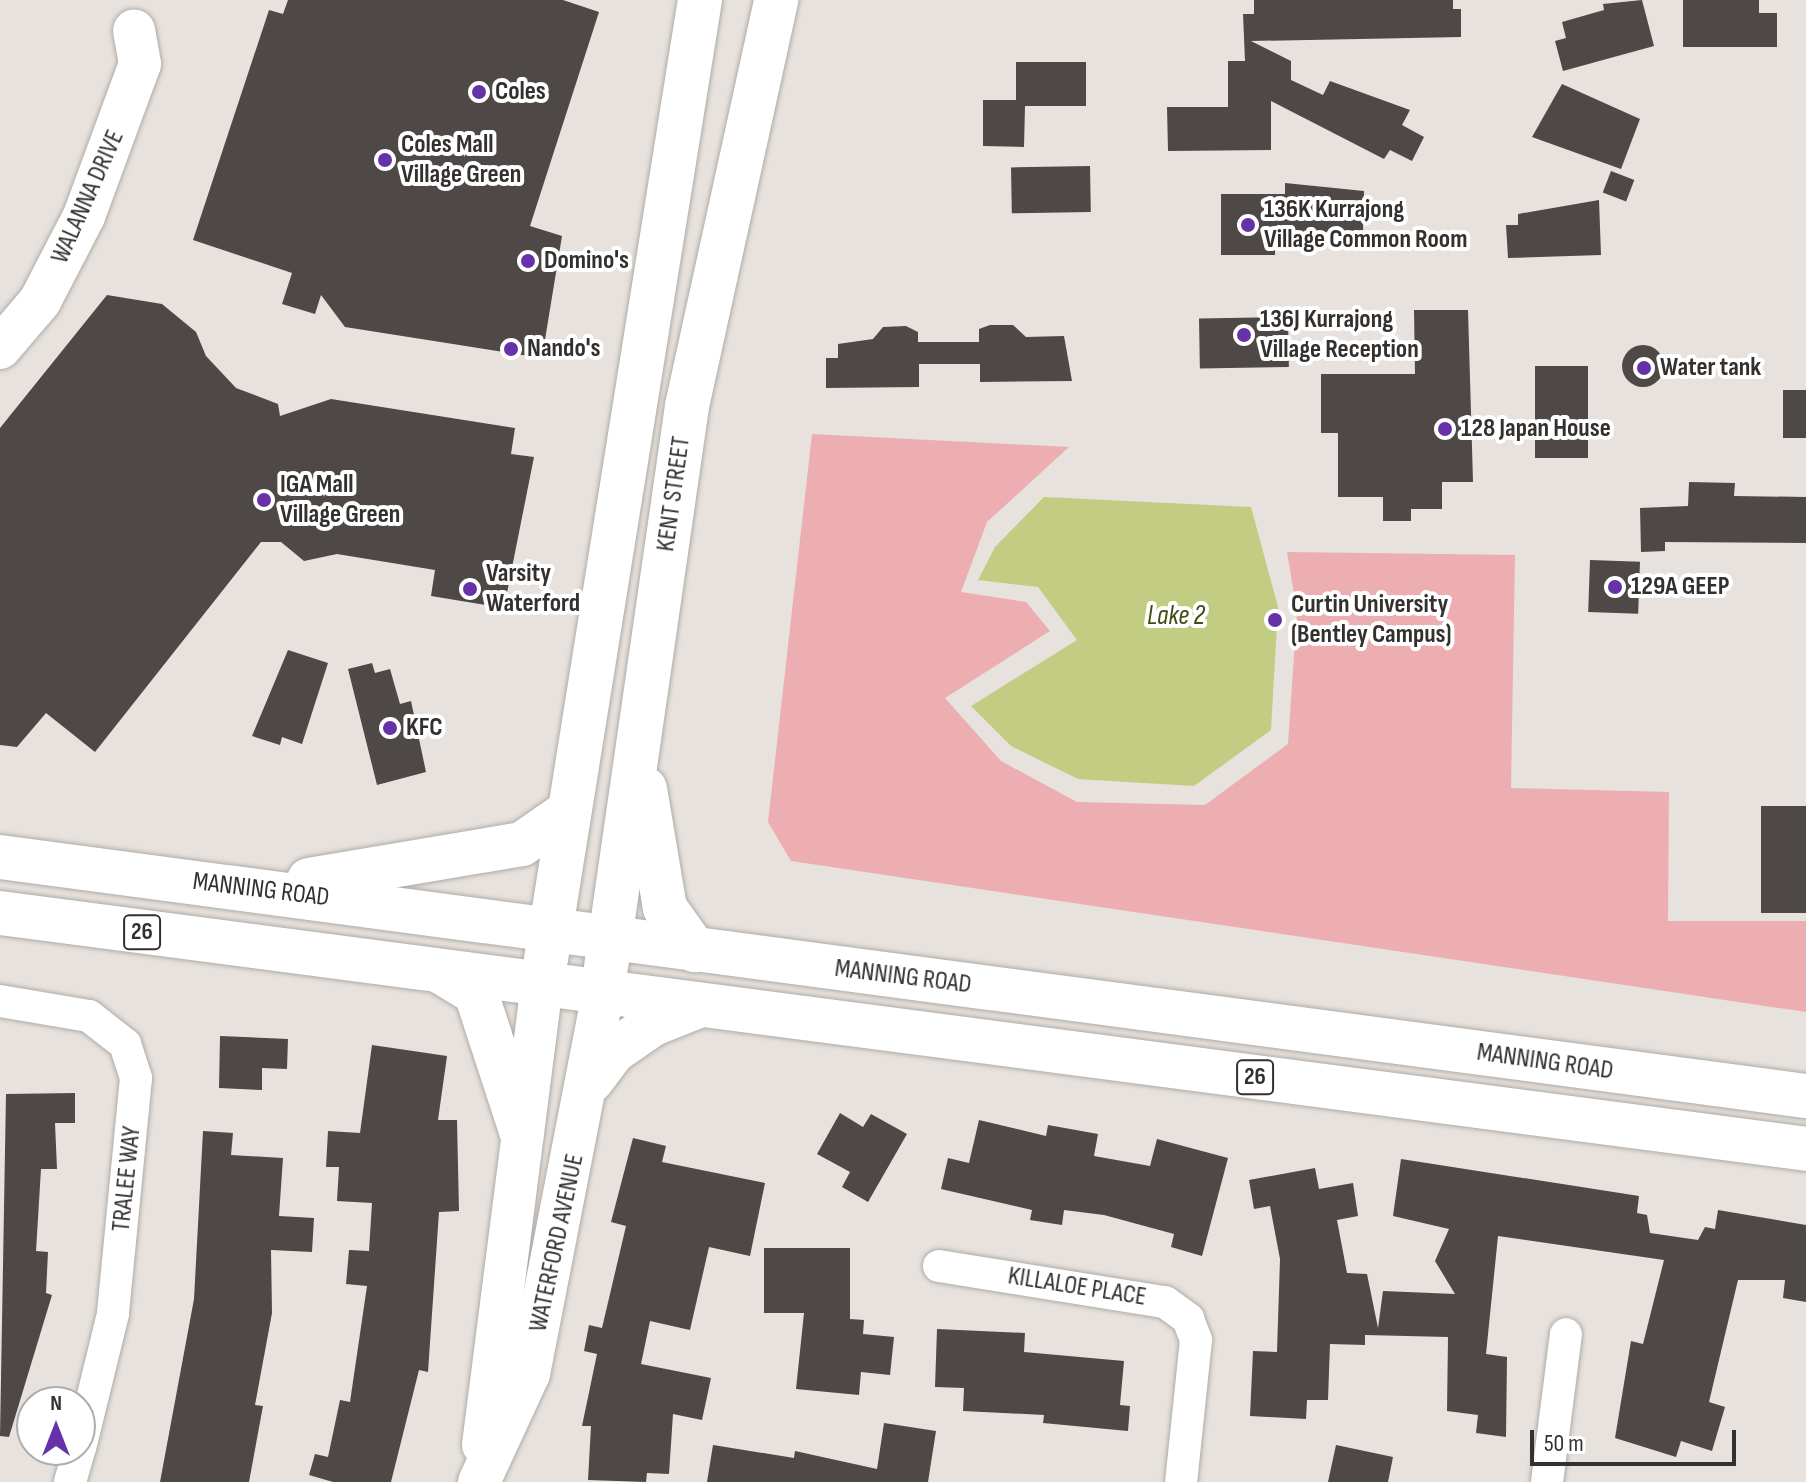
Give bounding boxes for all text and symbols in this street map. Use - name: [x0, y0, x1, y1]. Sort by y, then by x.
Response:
- place label: Coles: [495, 76, 546, 108]
- marker: Coles: [470, 83, 488, 101]
- street label: WALANNA DRIVE: [45, 125, 131, 269]
- place label: Coles Mall Village Green: [401, 129, 521, 190]
- marker: Coles Mall Village Green: [376, 151, 394, 169]
- place label: 136K Kurrajong Village Common Room: [1264, 194, 1467, 256]
- marker: 136K Kurrajong Village Common Room: [1239, 216, 1257, 234]
- place label: Domino's: [544, 245, 629, 277]
- marker: Domino's: [519, 252, 537, 270]
- place label: 136J Kurrajong Village Reception: [1260, 304, 1419, 366]
- marker: 136J Kurrajong Village Reception: [1235, 326, 1253, 344]
- place label: Nando's: [527, 333, 600, 365]
- marker: Nando's: [502, 340, 520, 358]
- place label: Water tank: [1660, 352, 1761, 384]
- marker: Water tank: [1635, 359, 1653, 377]
- place label: 128 Japan House: [1461, 413, 1611, 445]
- marker: 128 Japan House: [1436, 420, 1454, 438]
- street label: KENT STREET: [650, 434, 698, 554]
- place label: IGA Mall Village Green: [280, 469, 400, 530]
- marker: IGA Mall Village Green: [255, 491, 273, 509]
- place label: Varsity Waterford: [486, 558, 580, 620]
- place label: 129A GEEP: [1631, 571, 1730, 603]
- marker: 129A GEEP: [1606, 578, 1624, 596]
- marker: Varsity Waterford: [461, 580, 479, 598]
- place label: Curtin University (Bentley Campus): [1291, 589, 1452, 650]
- water label: Lake 2: [1147, 599, 1205, 633]
- marker: Curtin University (Bentley Campus): [1266, 611, 1284, 629]
- place label: KFC: [406, 712, 443, 744]
- marker: KFC: [381, 719, 399, 737]
- street label: MANNING ROAD: [191, 866, 331, 914]
- road number: 26: [122, 912, 162, 952]
- street label: MANNING ROAD: [833, 953, 973, 1001]
- street label: MANNING ROAD: [1475, 1037, 1615, 1087]
- road number: 26: [1235, 1057, 1275, 1097]
- street label: TRALEE WAY: [106, 1125, 148, 1233]
- street label: WATERFORD AVENUE: [523, 1151, 591, 1335]
- street label: KILLALOE PLACE: [1006, 1261, 1148, 1313]
- north arrow: [16, 1386, 96, 1466]
- text: N: [50, 1390, 62, 1417]
- scale bar: [1534, 1414, 1740, 1464]
- text: 50 m: [1544, 1429, 1584, 1458]

